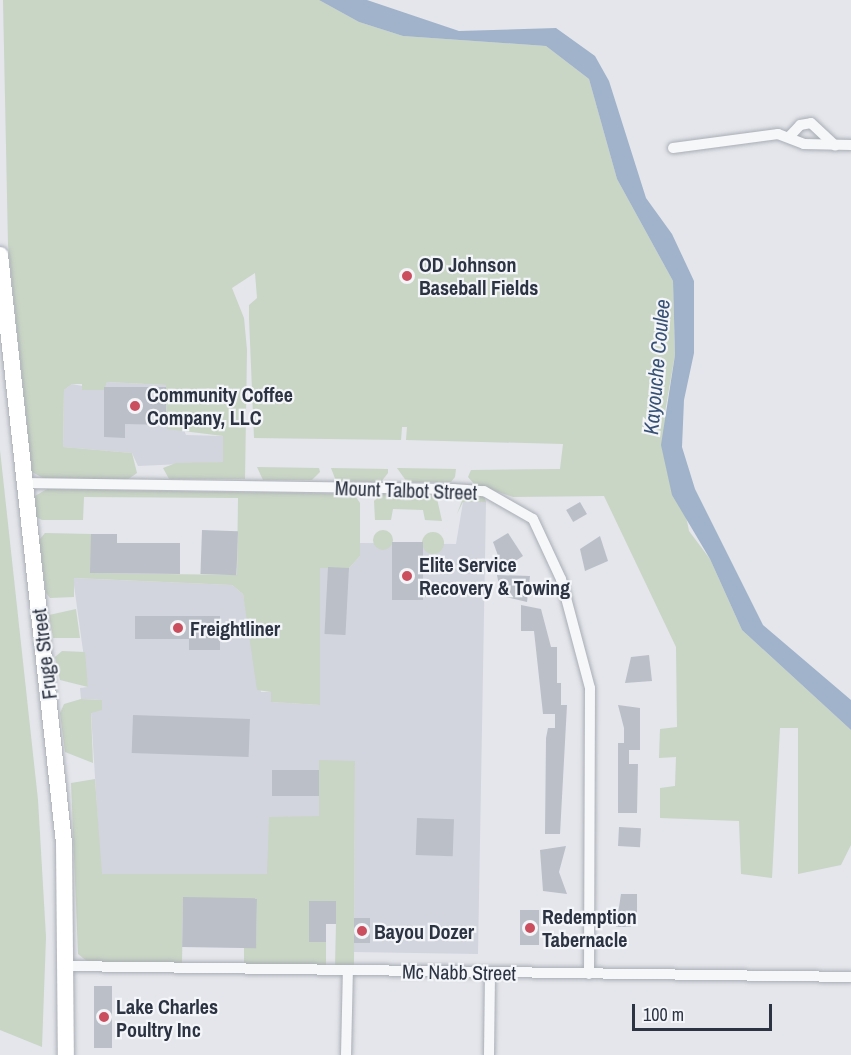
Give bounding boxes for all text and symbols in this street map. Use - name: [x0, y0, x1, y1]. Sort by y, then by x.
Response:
- place label: OD Johnson Baseball Fields: [419, 252, 538, 299]
- marker: OD Johnson Baseball Fields: [400, 269, 414, 283]
- water label: Kayouche Coulee: [639, 298, 675, 436]
- place label: Community Coffee Company, LLC: [147, 382, 293, 429]
- marker: Community Coffee Company, LLC: [128, 399, 142, 413]
- street label: Mount Talbot Street: [334, 476, 478, 504]
- place label: Elite Service Recovery & Towing: [419, 552, 570, 599]
- marker: Elite Service Recovery & Towing: [400, 569, 414, 583]
- street label: Fruge Street: [27, 607, 61, 701]
- place label: Freightliner: [190, 616, 280, 640]
- marker: Freightliner: [171, 621, 185, 635]
- place label: Redemption Tabernacle: [542, 904, 637, 951]
- place label: Bayou Dozer: [374, 919, 474, 943]
- marker: Redemption Tabernacle: [523, 921, 537, 935]
- marker: Bayou Dozer: [355, 924, 369, 938]
- street label: Mc Nabb Street: [402, 959, 516, 985]
- scale bar: [635, 992, 774, 1030]
- place label: Lake Charles Poultry Inc: [116, 994, 218, 1041]
- text: 100 m: [643, 1002, 684, 1027]
- marker: Lake Charles Poultry Inc: [97, 1010, 111, 1024]

